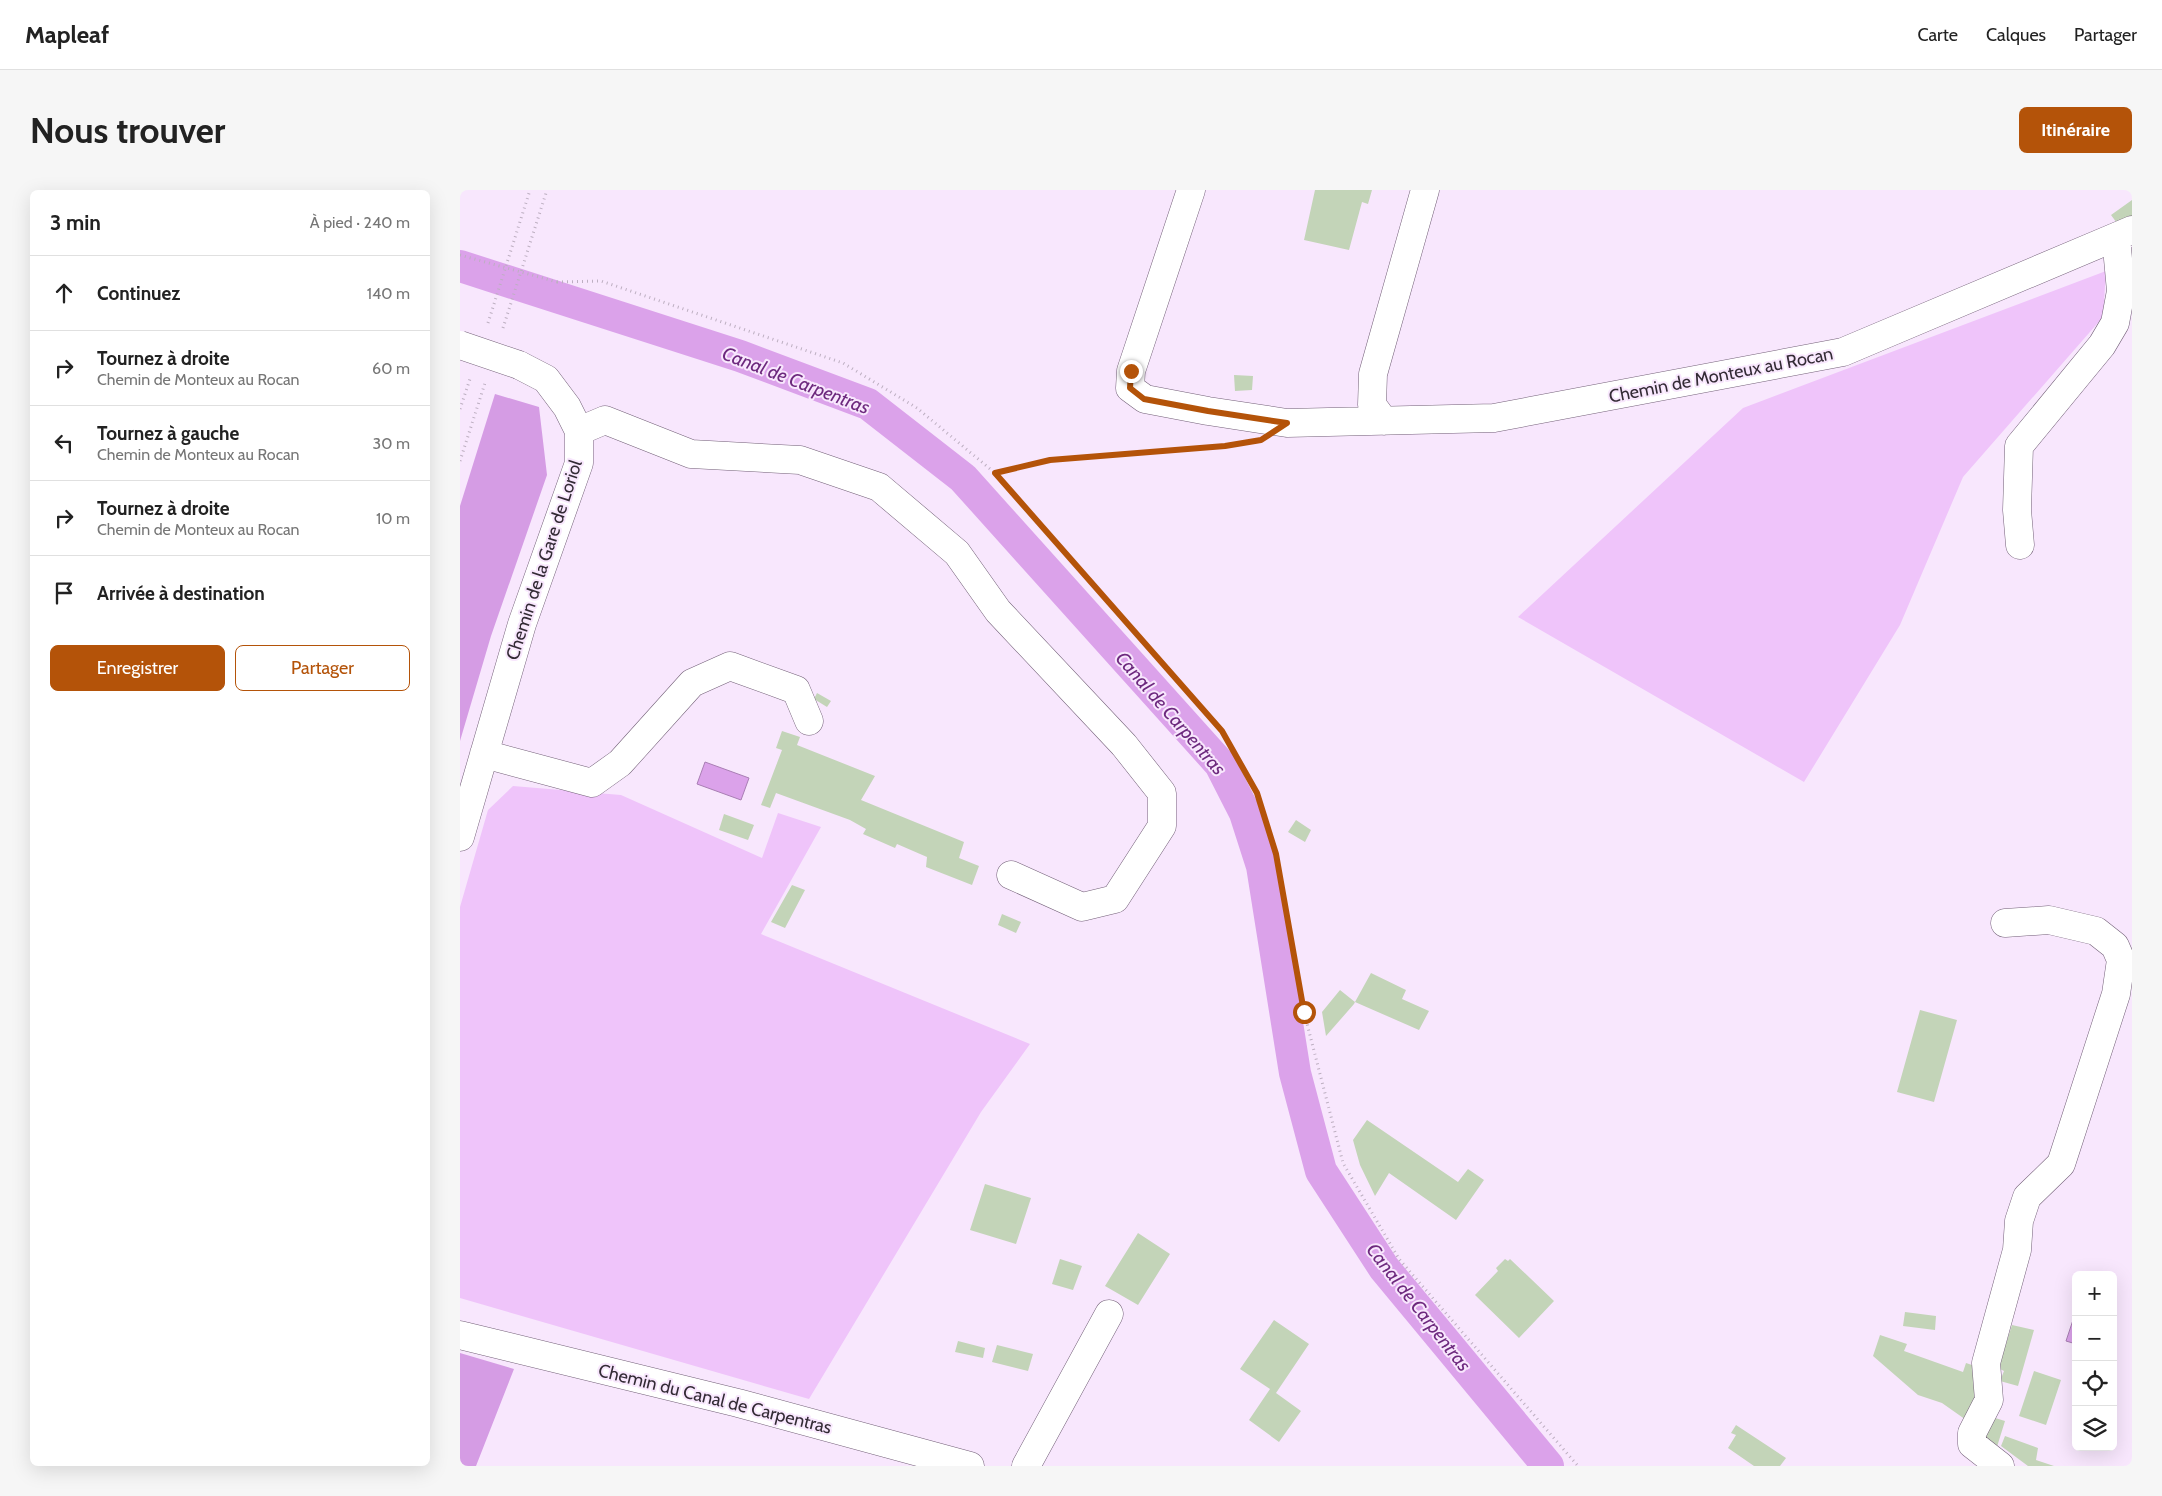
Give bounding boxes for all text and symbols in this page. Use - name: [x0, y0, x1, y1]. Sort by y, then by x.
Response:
- text: Mapleaf: [25, 20, 109, 49]
- text: Carte: [1917, 24, 1958, 46]
- text: Calques: [1986, 24, 2046, 46]
- text: Partager: [2074, 24, 2137, 46]
- button: Itinéraire: [2019, 107, 2132, 153]
- text: Nous trouver: [30, 109, 225, 152]
- text: 3 min: [50, 210, 101, 235]
- text: À pied · 240 m: [310, 213, 410, 232]
- icon: ahead: [50, 279, 78, 307]
- text: Continuez: [97, 282, 180, 305]
- text: 140 m: [367, 284, 410, 303]
- water label: Canal de Carpentras: [719, 342, 873, 419]
- street label: Chemin de Monteux au Rocan: [1607, 342, 1835, 408]
- text: Tournez à droite: [97, 347, 230, 370]
- icon: right: [50, 354, 78, 382]
- text: 60 m: [372, 359, 410, 378]
- route end: [1120, 360, 1143, 383]
- text: Chemin de Monteux au Rocan: [97, 370, 300, 389]
- text: Tournez à gauche: [97, 422, 239, 445]
- icon: left: [50, 429, 78, 457]
- text: 30 m: [373, 434, 410, 453]
- text: Chemin de Monteux au Rocan: [97, 445, 300, 464]
- street label: Chemin de la Gare de Loriol: [501, 456, 587, 663]
- text: Tournez à droite: [97, 497, 230, 520]
- icon: right: [50, 504, 78, 532]
- text: 10 m: [376, 509, 410, 528]
- text: Chemin de Monteux au Rocan: [97, 520, 300, 539]
- icon: arrive: [50, 579, 78, 607]
- text: Arrivée à destination: [97, 582, 265, 605]
- button: Enregistrer: [50, 645, 225, 691]
- button: Partager: [235, 645, 410, 691]
- water label: Canal de Carpentras: [1111, 647, 1230, 780]
- route start: [1293, 1001, 1316, 1024]
- water label: Canal de Carpentras: [1362, 1239, 1476, 1376]
- map controls: [2072, 1271, 2117, 1451]
- button: +: [2072, 1271, 2117, 1316]
- button: −: [2072, 1316, 2117, 1361]
- street label: Chemin du Canal de Carpentras: [596, 1359, 834, 1439]
- button: locate: [2072, 1361, 2117, 1406]
- button: layers: [2072, 1406, 2117, 1451]

